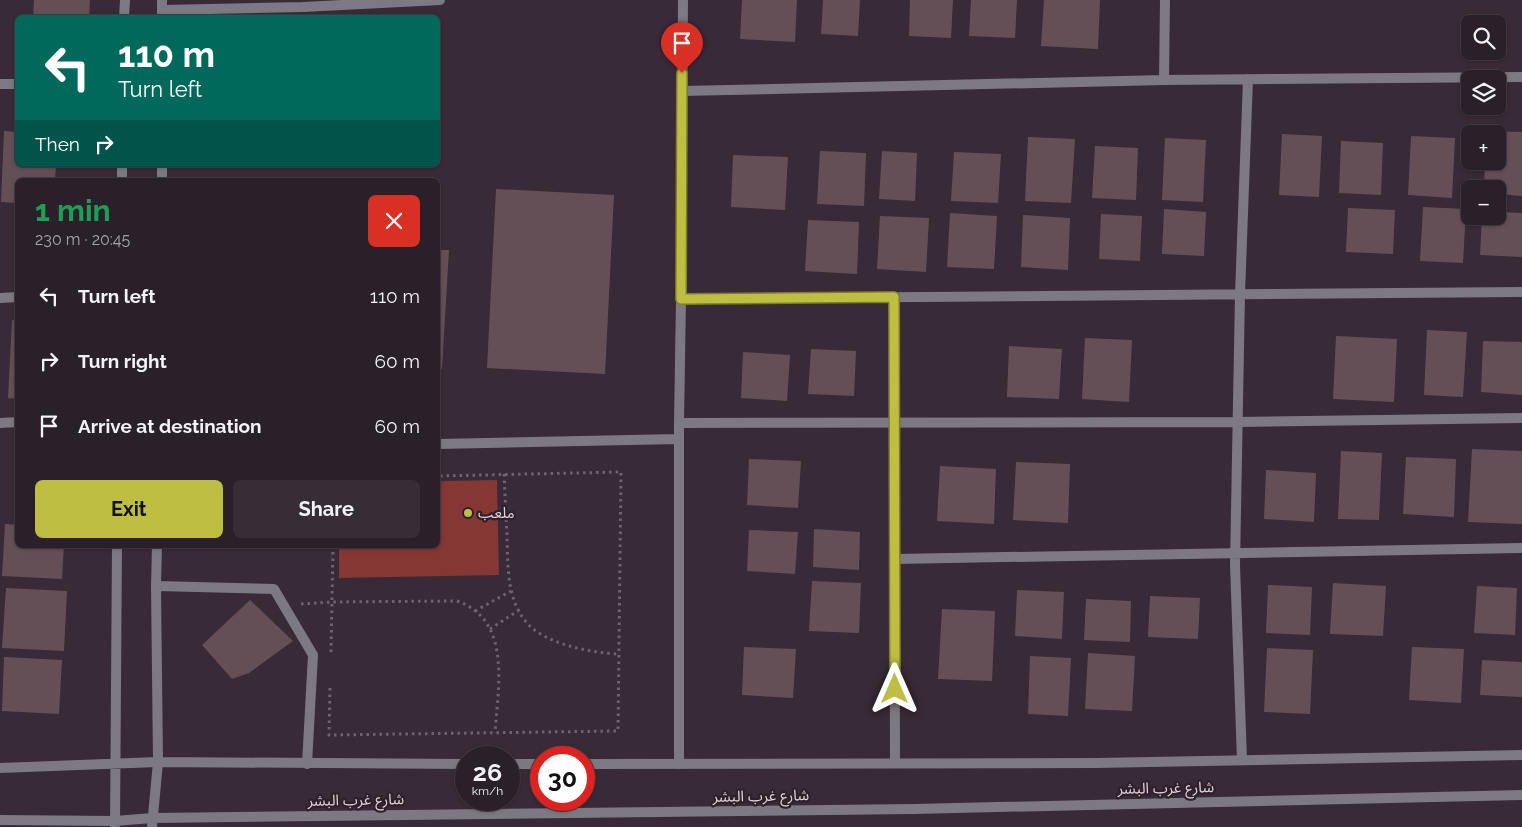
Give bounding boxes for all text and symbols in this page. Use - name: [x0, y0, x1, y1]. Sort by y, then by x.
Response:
- map controls: [1461, 15, 1506, 225]
- button: search: [1461, 15, 1506, 60]
- pin: [661, 22, 703, 73]
- icon: arrive: [668, 29, 696, 57]
- text: 110 m: [118, 34, 215, 75]
- icon: left: [35, 35, 100, 100]
- button: layers: [1461, 70, 1506, 115]
- text: Turn left: [118, 76, 202, 102]
- button: +: [1461, 125, 1506, 170]
- icon: right: [90, 130, 118, 158]
- text: Then: [35, 133, 80, 155]
- button: −: [1461, 180, 1506, 225]
- text: 1 min: [35, 193, 111, 228]
- button: close: [368, 195, 420, 247]
- text: 230 m · 20:45: [35, 230, 130, 249]
- icon: left: [35, 282, 63, 310]
- text: Turn left: [78, 285, 155, 307]
- text: 110 m: [370, 285, 420, 307]
- icon: right: [35, 347, 63, 375]
- text: Turn right: [78, 350, 167, 372]
- text: 60 m: [375, 350, 420, 372]
- icon: arrive: [35, 412, 63, 440]
- text: Arrive at destination: [78, 415, 262, 437]
- text: 60 m: [375, 415, 420, 437]
- button: Exit: [35, 480, 223, 538]
- button: Share: [233, 480, 420, 538]
- place label: ملعب: [478, 504, 515, 522]
- marker: ملعب: [462, 507, 474, 519]
- position arrow: [868, 662, 920, 714]
- speed limit sign: 30: [530, 746, 595, 811]
- text: 26: [473, 757, 502, 787]
- street label: شارع غرب البشر: [1117, 778, 1215, 801]
- text: km/h: [472, 784, 503, 798]
- street label: شارع غرب البشر: [712, 786, 810, 809]
- street label: شارع غرب البشر: [307, 790, 405, 813]

